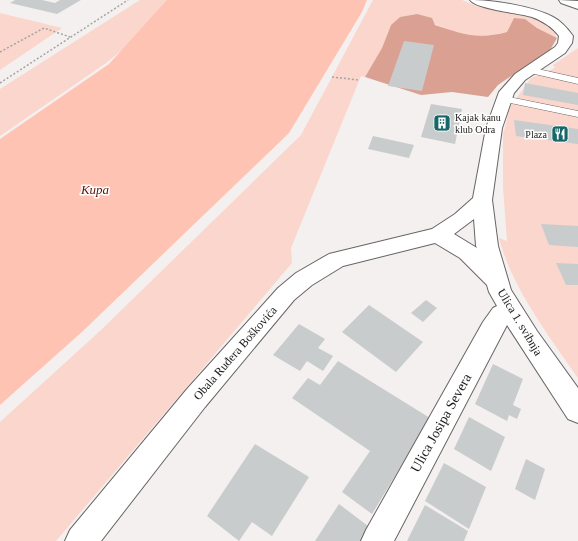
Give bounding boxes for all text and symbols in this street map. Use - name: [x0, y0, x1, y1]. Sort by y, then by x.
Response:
- place label: Kajak kanu klub Odra: [455, 112, 501, 135]
- building icon: Kajak kanu klub Odra: [432, 113, 452, 133]
- restaurant icon: Plaza: [550, 124, 570, 144]
- place label: Plaza: [525, 129, 548, 140]
- water label: Kupa: [80, 182, 110, 197]
- street label: Ulica 1. svibnja: [495, 286, 546, 359]
- street label: Obala Ruđera Boškovića: [190, 303, 280, 403]
- street label: Ulica Josipa Severa: [408, 370, 475, 475]

